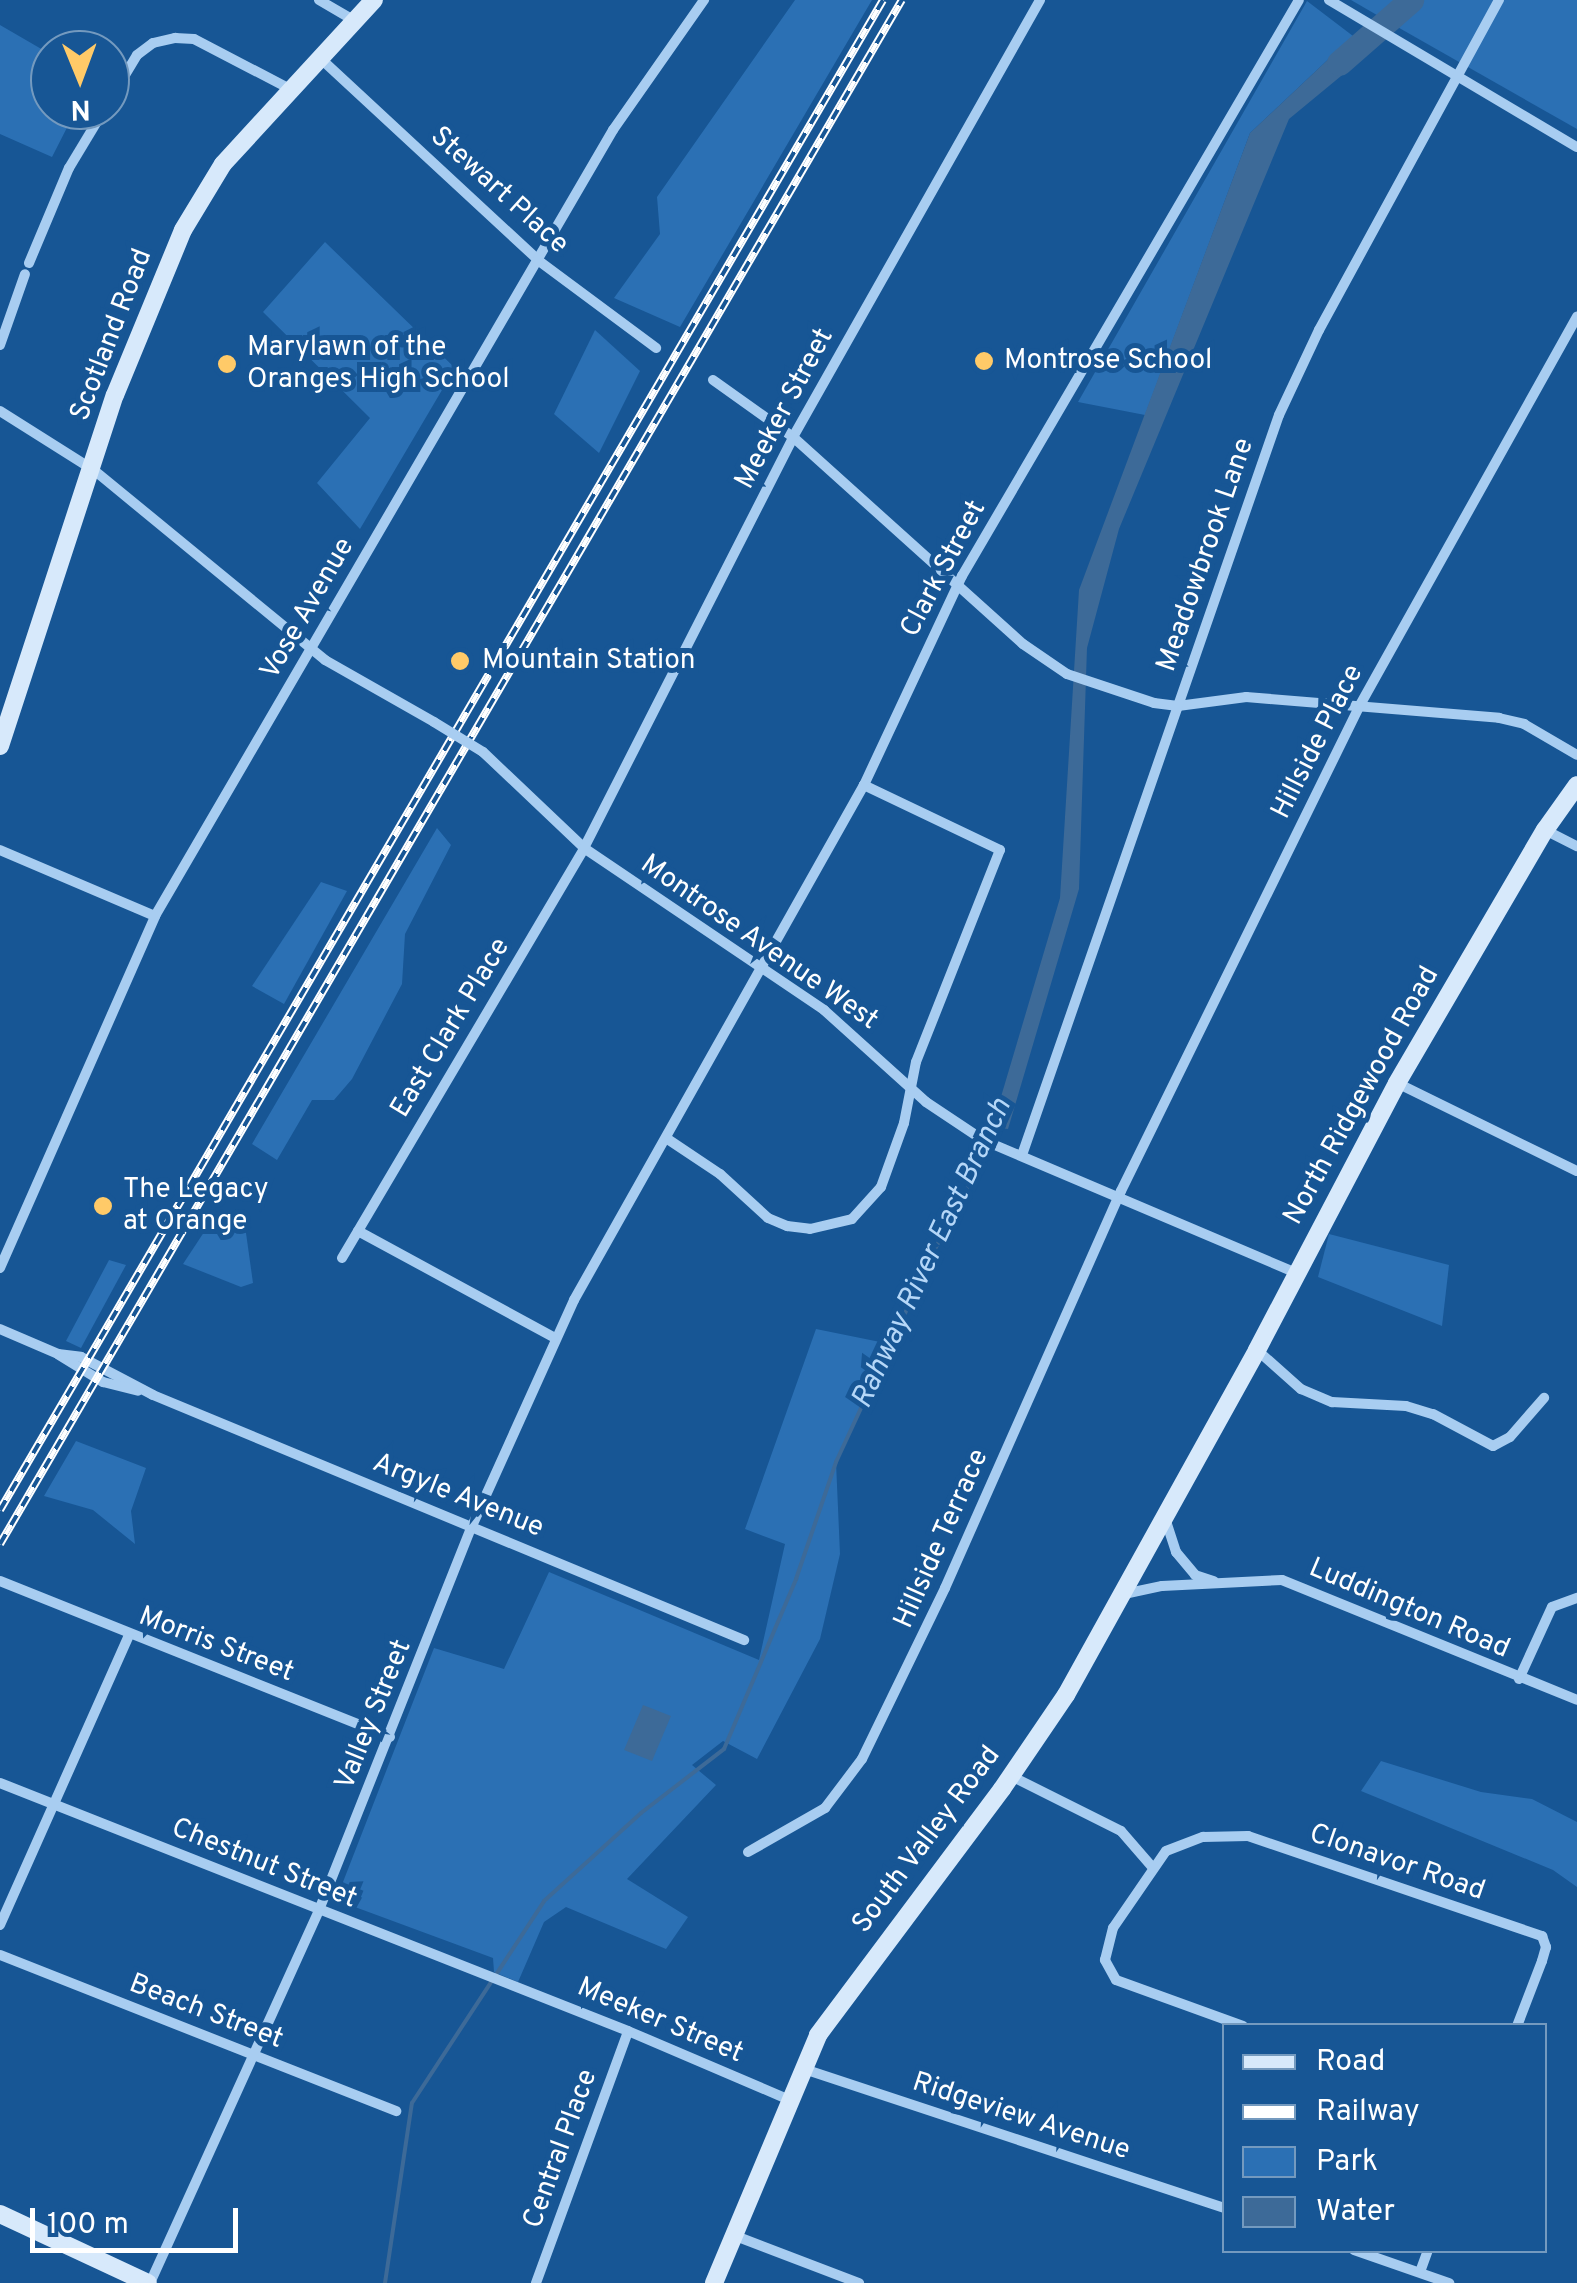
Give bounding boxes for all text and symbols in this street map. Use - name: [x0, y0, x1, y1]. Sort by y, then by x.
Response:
- north arrow: [30, 30, 130, 130]
- text: N: [70, 90, 91, 126]
- street label: Stewart Place: [423, 120, 575, 262]
- street label: Scotland Road: [64, 244, 160, 426]
- street label: Meeker Street: [729, 323, 841, 495]
- place label: Marylawn of the Oranges High School: [247, 331, 510, 397]
- place label: Montrose School: [1004, 344, 1212, 378]
- marker: Montrose School: [973, 350, 995, 372]
- marker: Marylawn of the Oranges High School: [216, 353, 238, 375]
- street label: Meadowbrook Lane: [1150, 434, 1262, 676]
- street label: Clark Street: [894, 495, 994, 643]
- street label: Vose Avenue: [254, 532, 362, 686]
- place label: Mountain Station: [482, 644, 695, 678]
- marker: Mountain Station: [447, 648, 473, 674]
- street label: Hillside Place: [1265, 659, 1371, 825]
- street label: Montrose Avenue West: [633, 848, 885, 1038]
- street label: East Clark Place: [384, 932, 518, 1124]
- street label: North Ridgewood Road: [1277, 961, 1447, 1231]
- water label: Rahway River East Branch: [845, 1093, 1021, 1415]
- place label: The Legacy at Orange: [123, 1173, 269, 1239]
- marker: The Legacy at Orange: [92, 1195, 114, 1217]
- street label: Hillside Terrace: [887, 1444, 997, 1634]
- street label: Argyle Avenue: [367, 1446, 549, 1546]
- street label: Luddington Road: [1304, 1552, 1514, 1666]
- street label: Morris Street: [134, 1600, 298, 1690]
- street label: Valley Street: [329, 1635, 419, 1795]
- street label: South Valley Road: [845, 1739, 1009, 1941]
- street label: Chestnut Street: [166, 1811, 362, 1917]
- street label: Clonavor Road: [1305, 1817, 1489, 1909]
- street label: Beach Street: [124, 1967, 288, 2057]
- street label: Meeker Street: [572, 1971, 748, 2071]
- legend: [1222, 2023, 1547, 2253]
- text: Road: [1316, 2044, 1385, 2081]
- street label: Central Place: [517, 2065, 605, 2233]
- street label: Ridgeview Avenue: [907, 2066, 1135, 2168]
- text: Railway: [1316, 2094, 1420, 2131]
- text: Park: [1316, 2144, 1378, 2181]
- scale bar: [35, 2188, 242, 2250]
- text: Water: [1316, 2194, 1395, 2231]
- text: 100 m: [47, 2207, 129, 2244]

